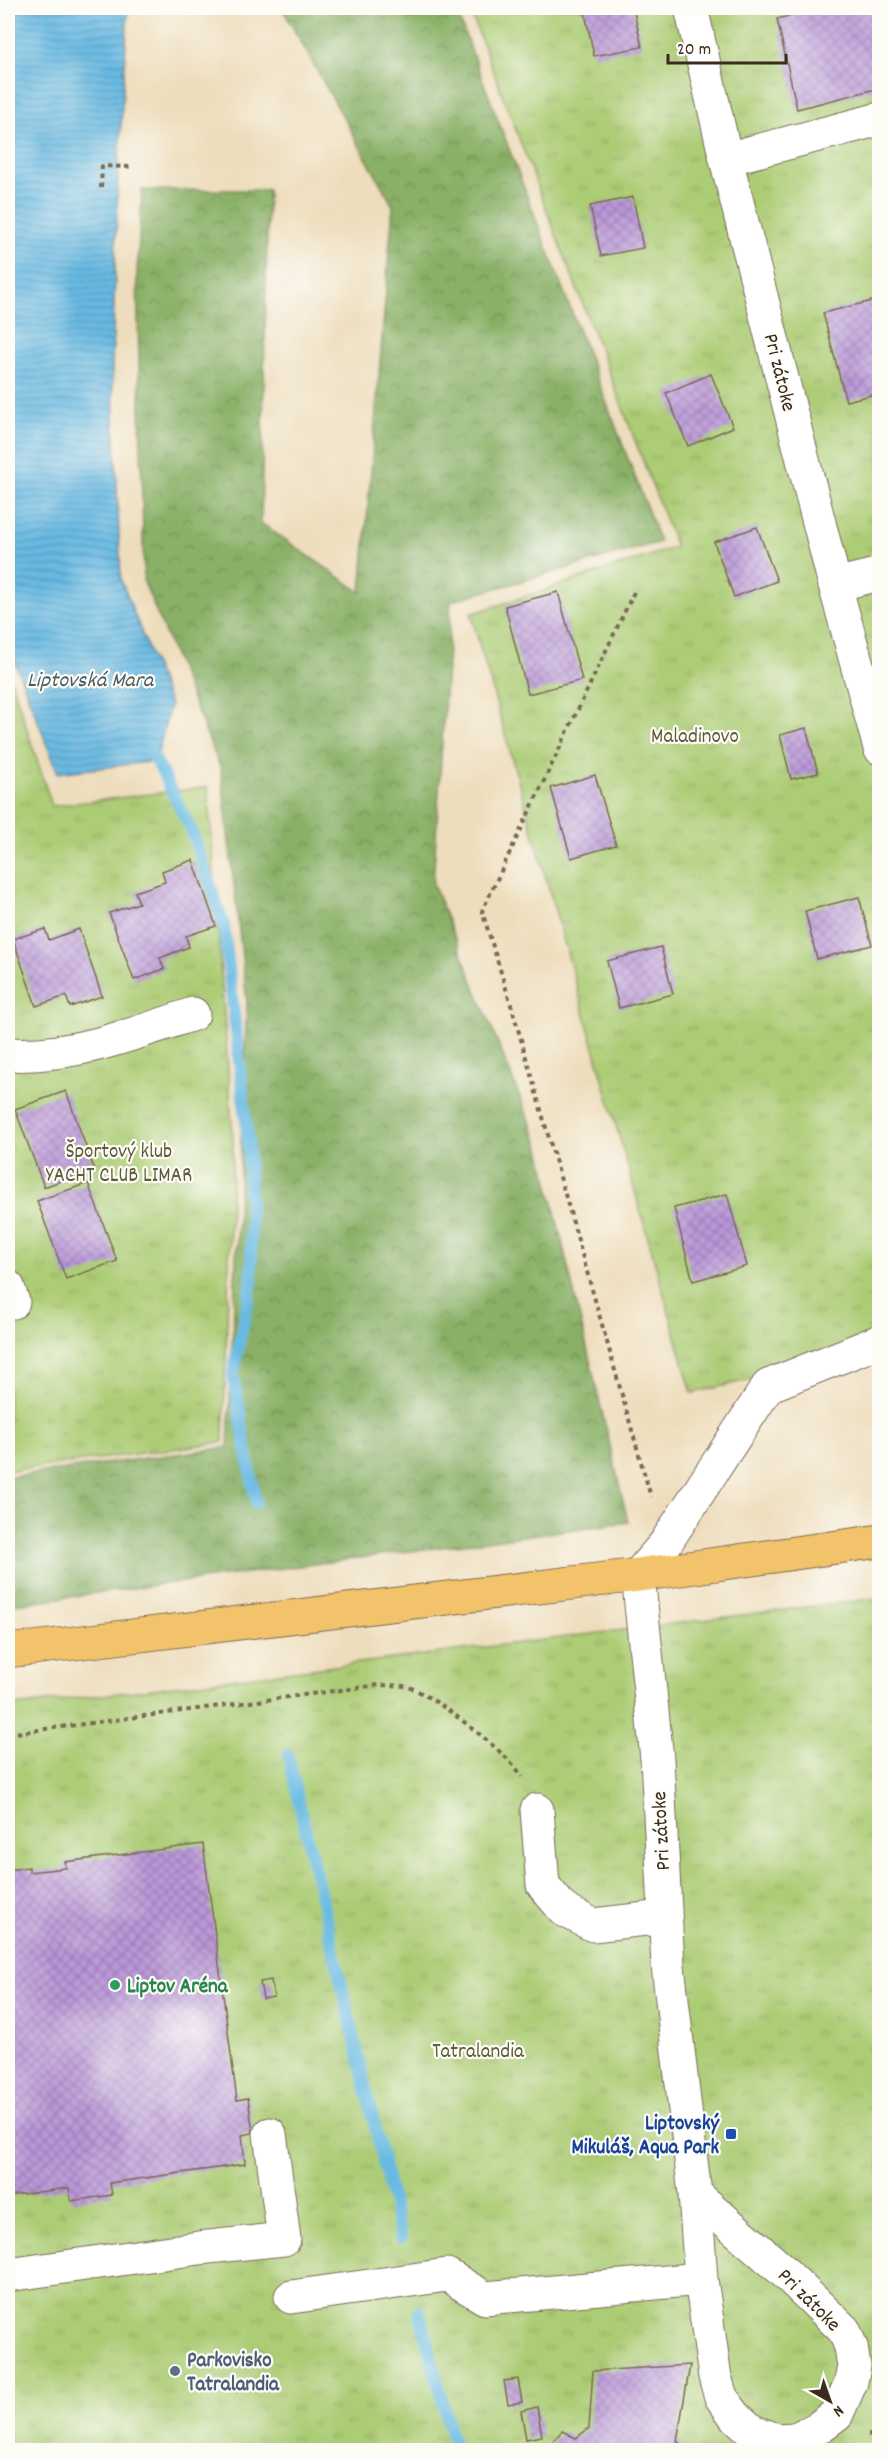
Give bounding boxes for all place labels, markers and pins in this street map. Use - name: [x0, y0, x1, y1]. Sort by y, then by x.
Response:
- place label: Liptov Aréna: [127, 1973, 229, 2003]
- marker: Liptov Aréna: [108, 1978, 122, 1992]
- place label: Liptovský Mikuláš, Aqua Park: [572, 2110, 720, 2164]
- marker: Liptovský Mikuláš, Aqua Park: [724, 2127, 738, 2141]
- place label: Parkovisko Tatralandia: [187, 2347, 280, 2401]
- marker: Parkovisko Tatralandia: [168, 2364, 182, 2378]

